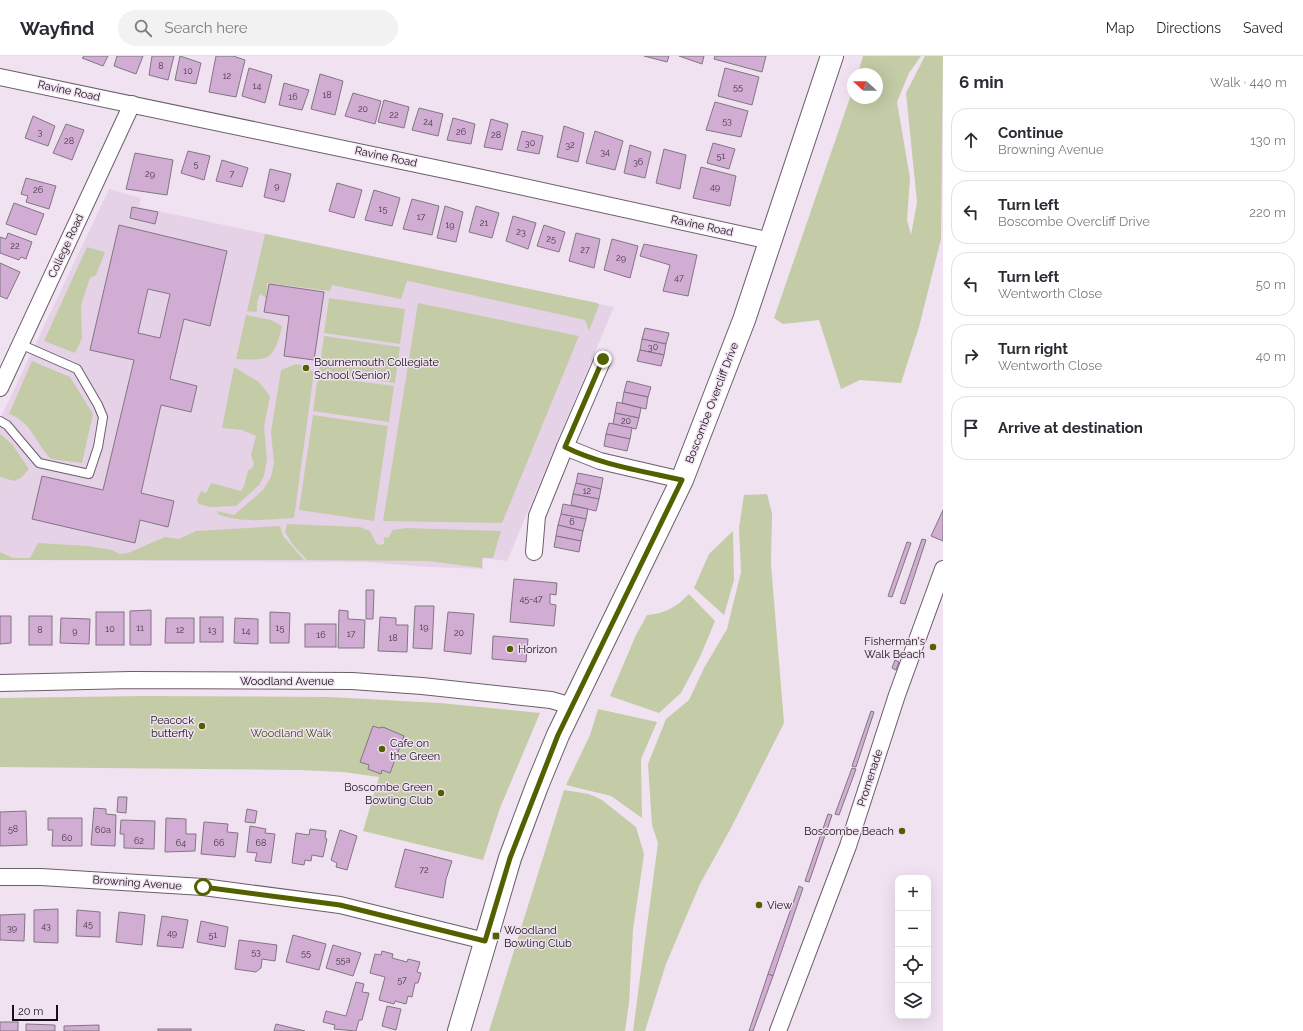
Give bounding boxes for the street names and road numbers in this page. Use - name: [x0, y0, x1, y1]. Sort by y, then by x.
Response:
- street label: Ravine Road: [37, 78, 101, 104]
- street label: Ravine Road: [354, 144, 418, 170]
- street label: College Road: [46, 212, 87, 280]
- street label: Ravine Road: [670, 213, 734, 239]
- street label: Boscombe Overcliff Drive: [683, 340, 741, 465]
- street label: Woodland Avenue: [240, 675, 335, 688]
- street label: Promenade: [855, 747, 886, 808]
- street label: Browning Avenue: [92, 873, 183, 893]

